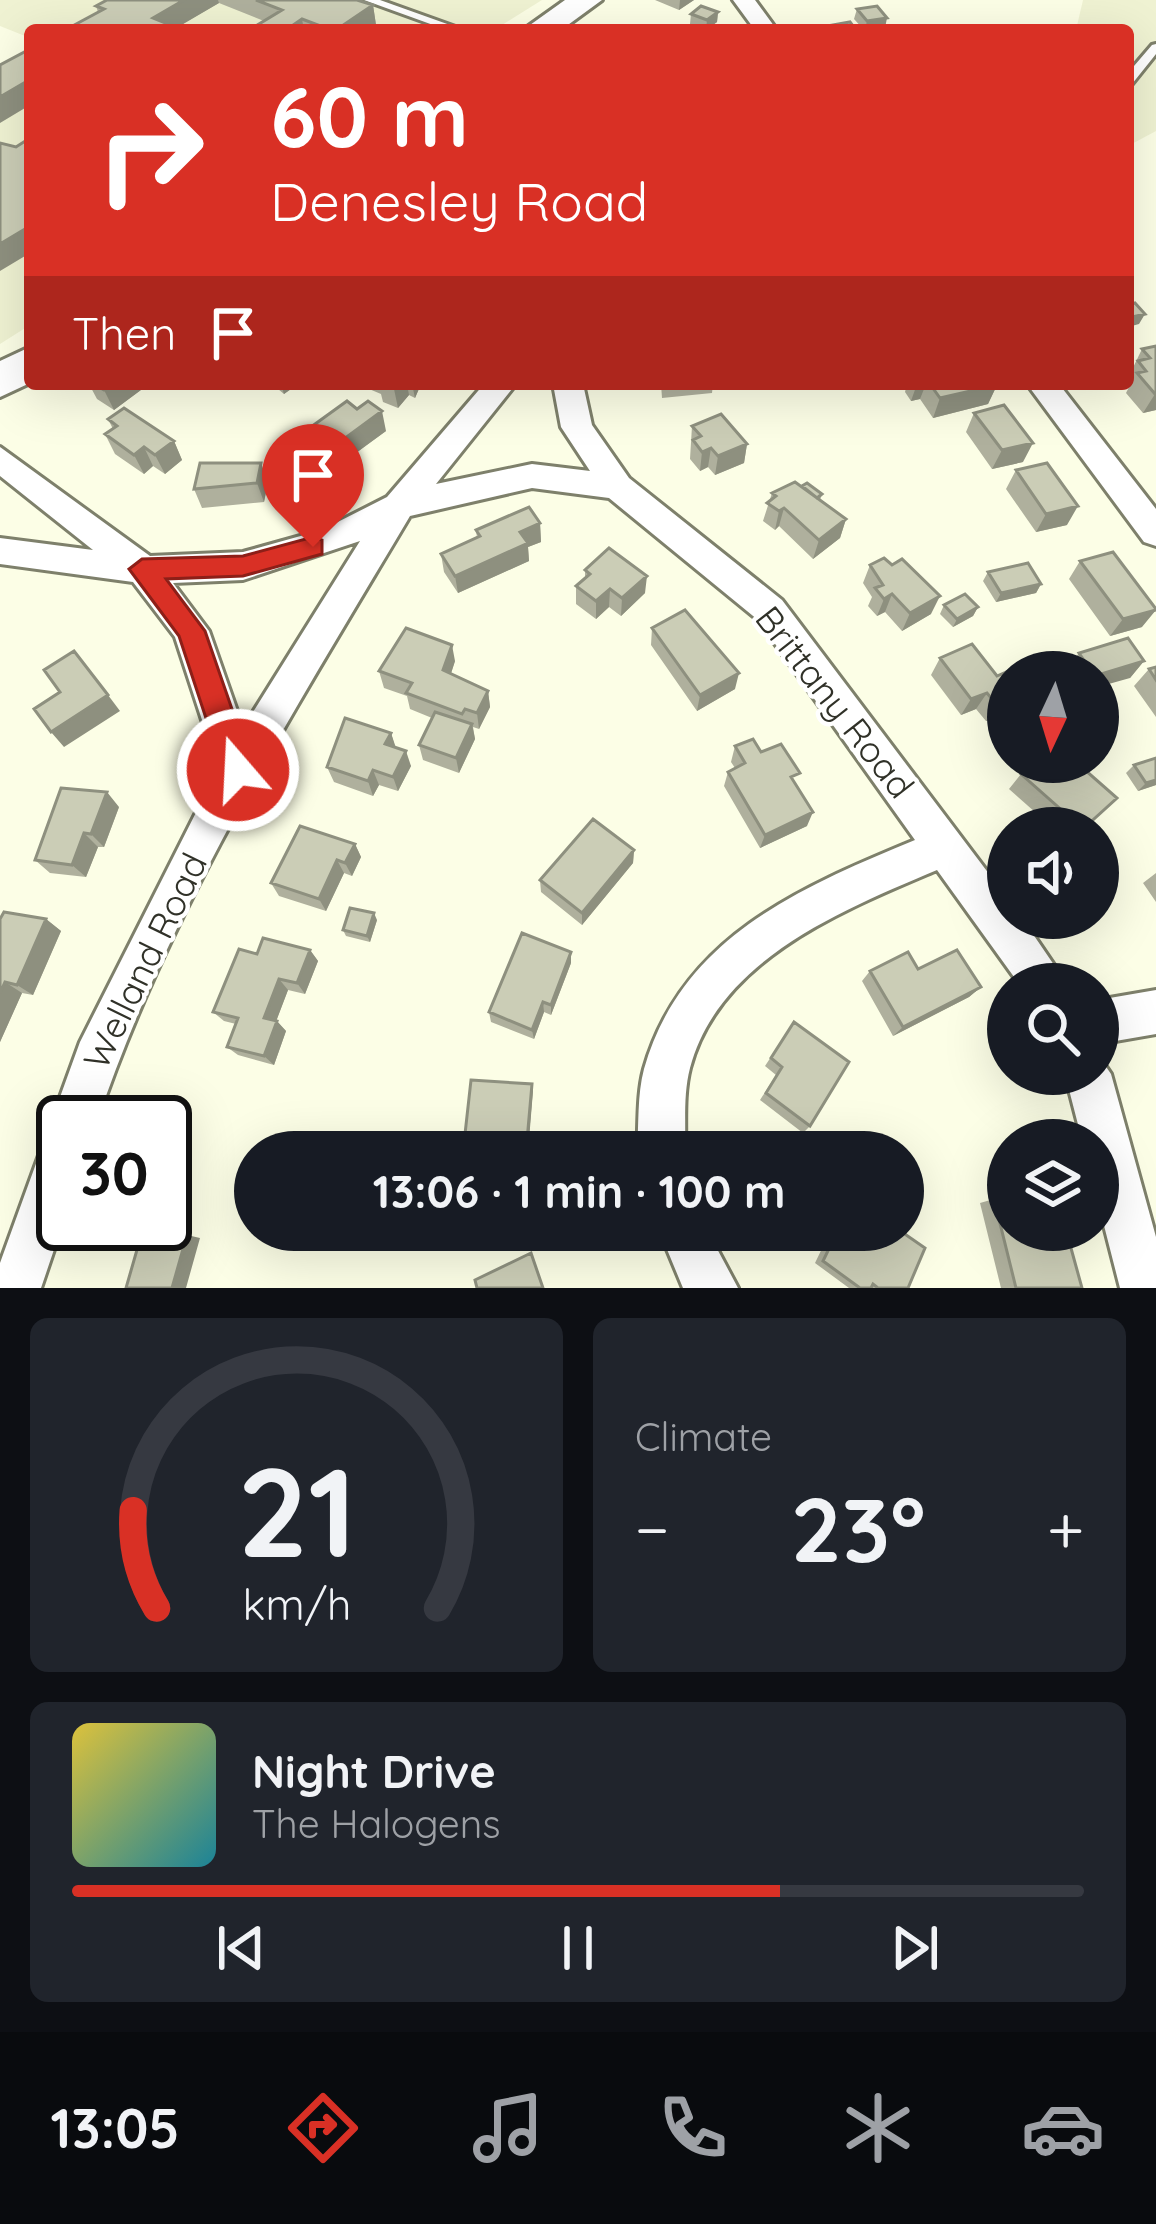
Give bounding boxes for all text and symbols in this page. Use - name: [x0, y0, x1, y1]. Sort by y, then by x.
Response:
- text: 60 m: [270, 63, 469, 168]
- icon: right: [72, 72, 228, 228]
- text: Denesley Road: [270, 167, 648, 235]
- icon: arrive: [200, 300, 266, 366]
- text: Then: [72, 305, 176, 361]
- pin: [262, 424, 364, 547]
- icon: arrive: [280, 442, 346, 508]
- street label: Brittany Road: [746, 597, 924, 807]
- north arrow: [987, 651, 1119, 783]
- map controls: [987, 651, 1119, 1251]
- position arrow: [175, 707, 301, 833]
- button: sound: [987, 807, 1119, 939]
- street label: Welland Road: [73, 845, 216, 1076]
- button: search: [987, 963, 1119, 1095]
- speed limit sign: 30: [36, 1095, 192, 1251]
- button: layers: [987, 1119, 1119, 1251]
- text: 13:06 · 1 min · 100 m: [373, 1163, 785, 1219]
- text: Climate: [635, 1412, 772, 1461]
- text: 21: [237, 1432, 356, 1588]
- text: 23°: [791, 1472, 926, 1585]
- text: −: [635, 1487, 669, 1570]
- text: +: [1047, 1487, 1084, 1570]
- text: km/h: [242, 1577, 351, 1631]
- text: Night Drive: [252, 1743, 496, 1799]
- text: The Halogens: [252, 1799, 501, 1848]
- icon: previous: [208, 1915, 274, 1981]
- icon: pause: [545, 1915, 611, 1981]
- icon: next: [882, 1915, 948, 1981]
- icon: directions: [281, 2086, 365, 2170]
- icon: music: [466, 2086, 550, 2170]
- icon: phone: [651, 2086, 735, 2170]
- icon: climate: [836, 2086, 920, 2170]
- icon: car: [1021, 2086, 1105, 2170]
- text: 13:05: [51, 2094, 180, 2162]

